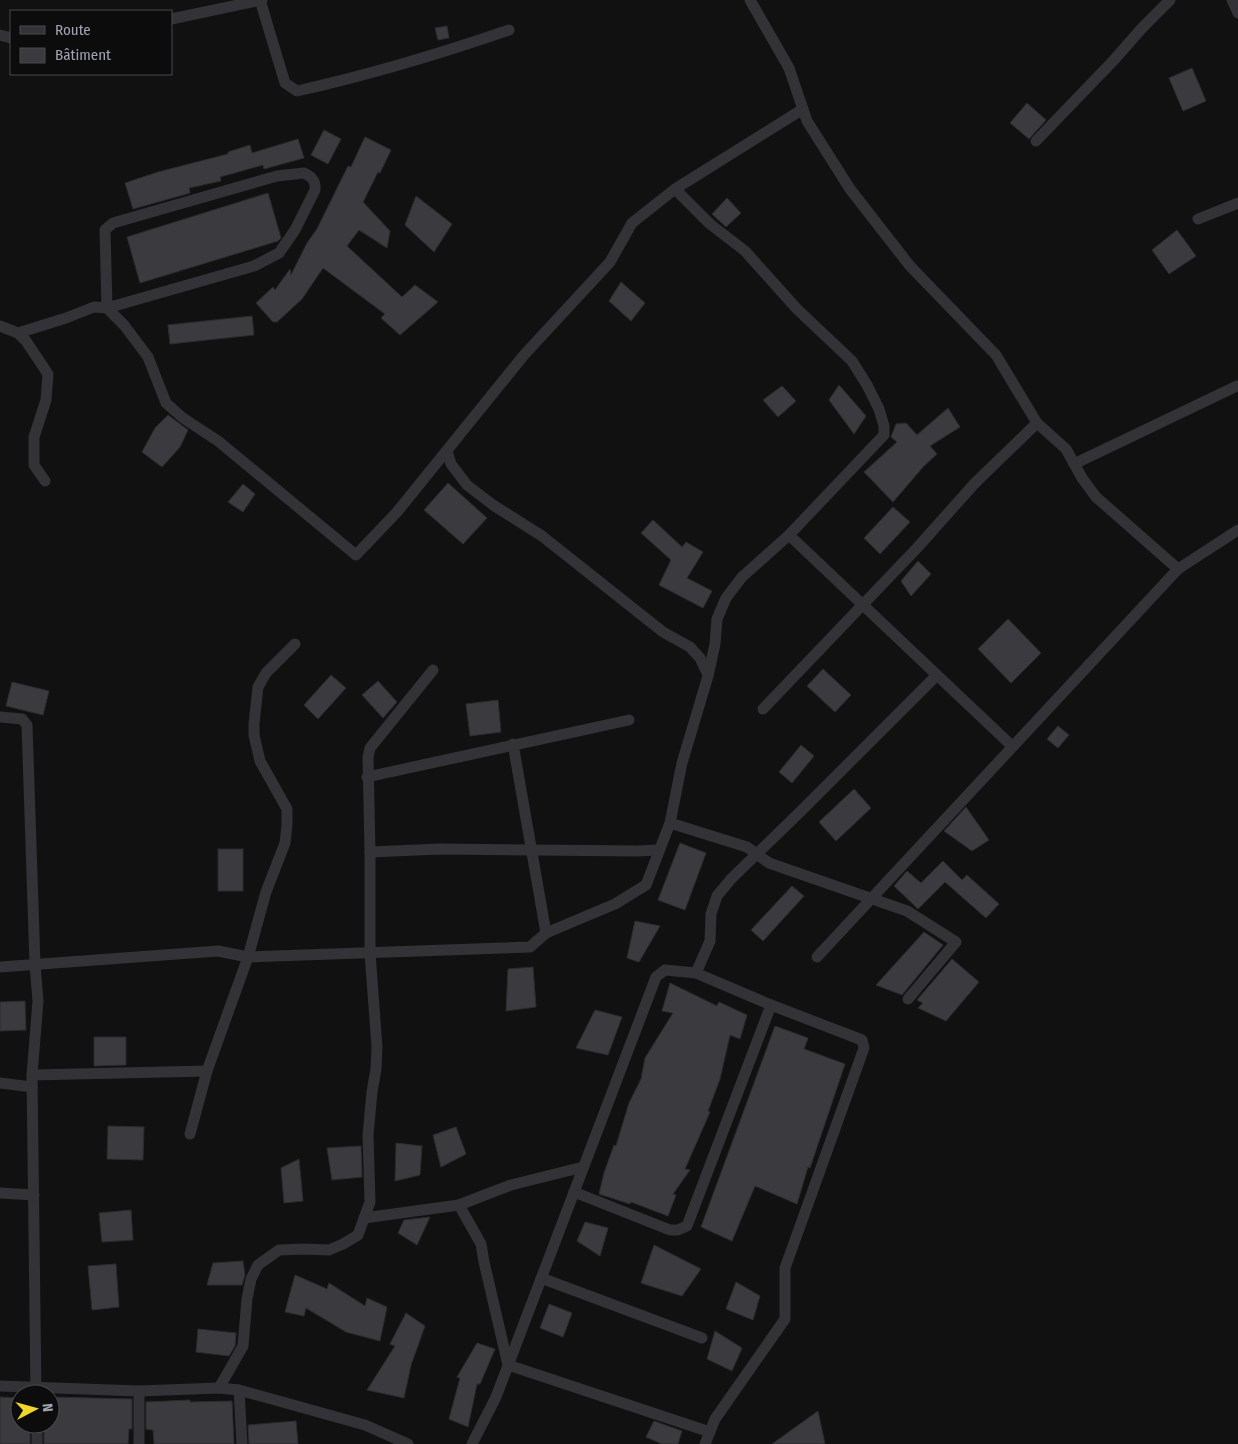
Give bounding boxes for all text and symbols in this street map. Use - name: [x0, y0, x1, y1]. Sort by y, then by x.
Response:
- legend: [10, 10, 172, 75]
- text: Route: [55, 21, 91, 39]
- text: Bâtiment: [55, 46, 111, 64]
- north arrow: [10, 1384, 60, 1434]
- text: N: [39, 1403, 56, 1413]

